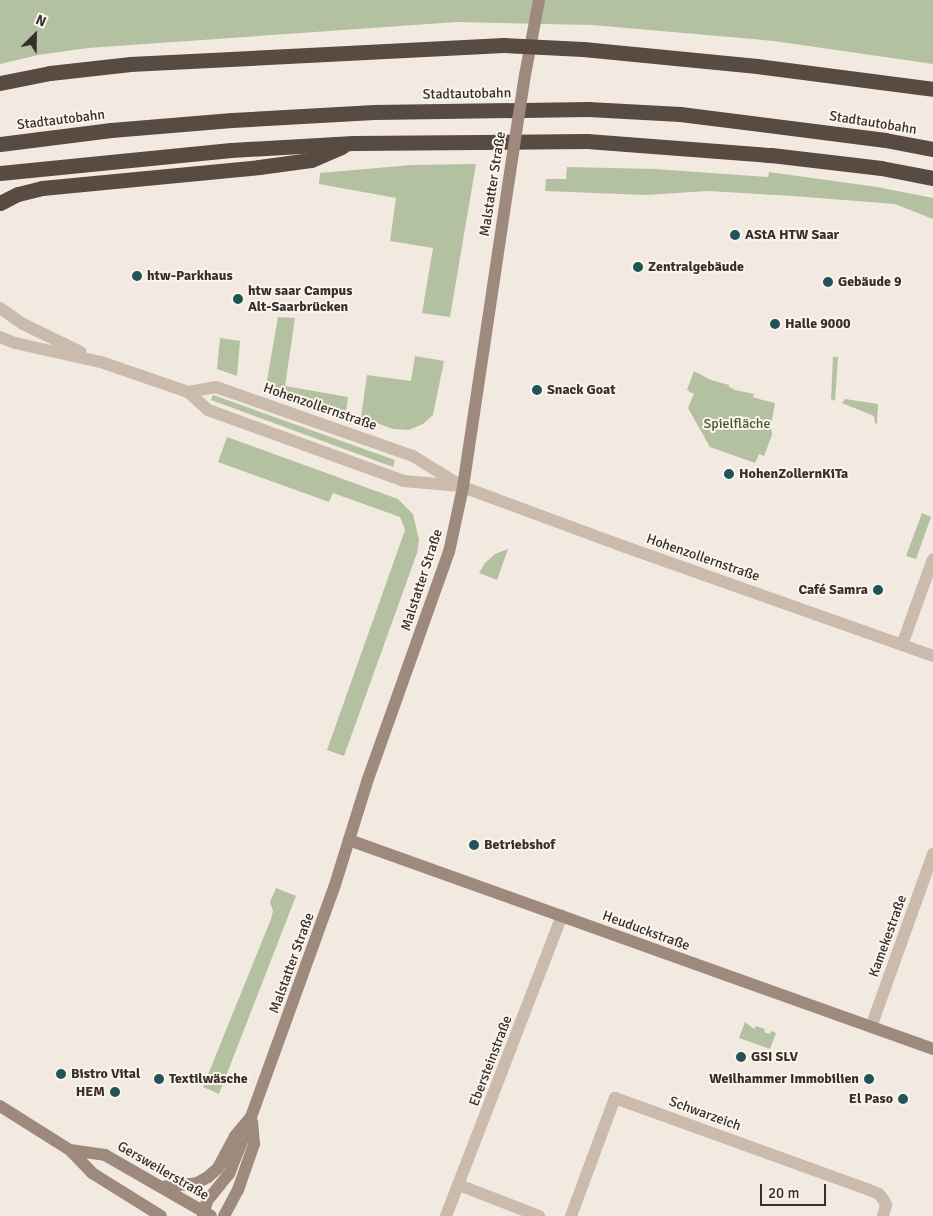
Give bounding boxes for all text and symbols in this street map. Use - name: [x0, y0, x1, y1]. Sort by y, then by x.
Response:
- north arrow: [10, 10, 60, 60]
- text: N: [33, 11, 49, 30]
- street label: Stadtautobahn: [423, 85, 511, 103]
- street label: Stadtautobahn: [16, 106, 106, 134]
- street label: Stadtautobahn: [828, 108, 918, 138]
- street label: Malstatter Straße: [476, 130, 510, 238]
- place label: AStA HTW Saar: [745, 227, 839, 243]
- marker: AStA HTW Saar: [729, 229, 741, 241]
- place label: Zentralgebäude: [648, 259, 744, 275]
- marker: Zentralgebäude: [632, 261, 644, 273]
- place label: htw-Parkhaus: [147, 268, 233, 284]
- marker: htw-Parkhaus: [131, 270, 143, 282]
- place label: Gebäude 9: [838, 274, 902, 290]
- marker: Gebäude 9: [822, 276, 834, 288]
- place label: htw saar Campus Alt-Saarbrücken: [248, 283, 352, 316]
- marker: htw saar Campus Alt-Saarbrücken: [232, 293, 244, 305]
- place label: Halle 9000: [785, 316, 851, 332]
- marker: Halle 9000: [769, 318, 781, 330]
- street label: Hohenzollernstraße: [261, 380, 379, 434]
- place label: Snack Goat: [547, 382, 615, 398]
- marker: Snack Goat: [531, 384, 543, 396]
- park label: Spielfläche: [704, 416, 770, 432]
- place label: HohenZollernKiTa: [739, 466, 848, 482]
- marker: HohenZollernKiTa: [723, 468, 735, 480]
- street label: Malstatter Straße: [398, 527, 446, 633]
- street label: Hohenzollernstraße: [644, 531, 762, 585]
- place label: Café Samra: [798, 582, 868, 598]
- marker: Café Samra: [872, 584, 884, 596]
- place label: Betriebshof: [484, 837, 555, 853]
- marker: Betriebshof: [468, 839, 480, 851]
- street label: Kamekestraße: [865, 893, 911, 979]
- street label: Heuduckstraße: [600, 907, 692, 955]
- street label: Malstatter Straße: [266, 910, 318, 1016]
- street label: Ebersteinstraße: [466, 1013, 516, 1109]
- place label: GSI SLV: [751, 1049, 798, 1065]
- marker: GSI SLV: [735, 1051, 747, 1063]
- place label: Bistro Vital: [71, 1066, 140, 1082]
- marker: Bistro Vital: [55, 1068, 67, 1080]
- place label: Textilwäsche: [169, 1071, 248, 1087]
- place label: Weilhammer Immobilien: [709, 1071, 859, 1087]
- marker: Textilwäsche: [153, 1073, 165, 1085]
- marker: Weilhammer Immobilien: [863, 1073, 875, 1085]
- place label: HEM: [76, 1084, 105, 1100]
- marker: HEM: [109, 1086, 121, 1098]
- place label: El Paso: [849, 1091, 893, 1107]
- street label: Schwarzeich: [667, 1093, 743, 1135]
- marker: El Paso: [897, 1093, 909, 1105]
- street label: Gersweilerstraße: [114, 1138, 212, 1204]
- scale bar: [763, 1174, 829, 1206]
- text: 20 m: [768, 1184, 799, 1202]

